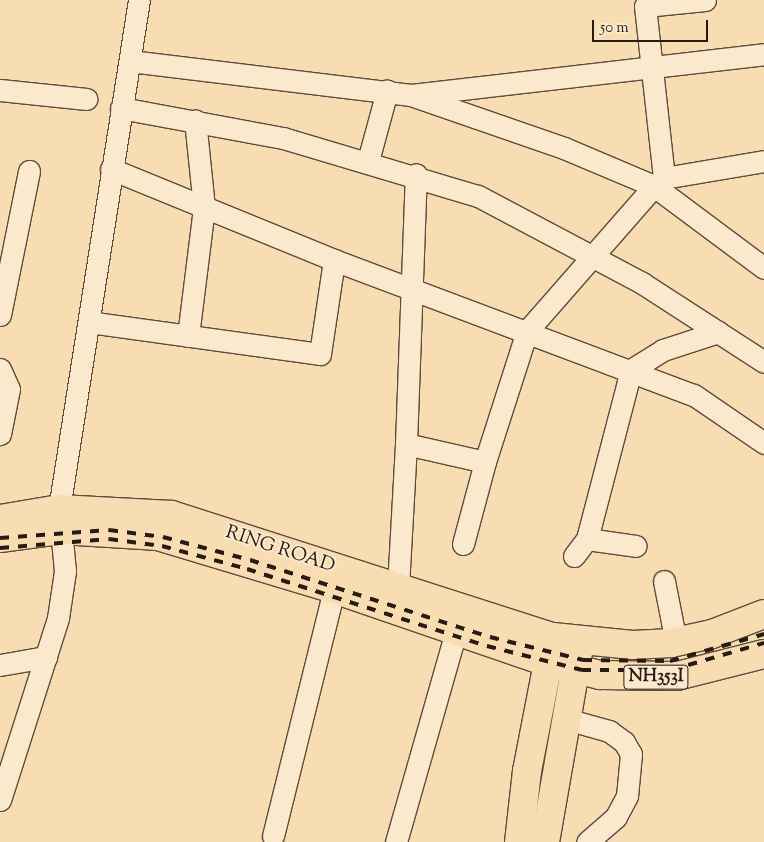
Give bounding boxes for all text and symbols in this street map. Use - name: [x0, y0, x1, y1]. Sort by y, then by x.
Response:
- scale bar: [594, 10, 710, 42]
- text: 50 m: [600, 18, 629, 39]
- street label: RING ROAD: [223, 522, 337, 578]
- road number: NH353I: [622, 662, 690, 692]

